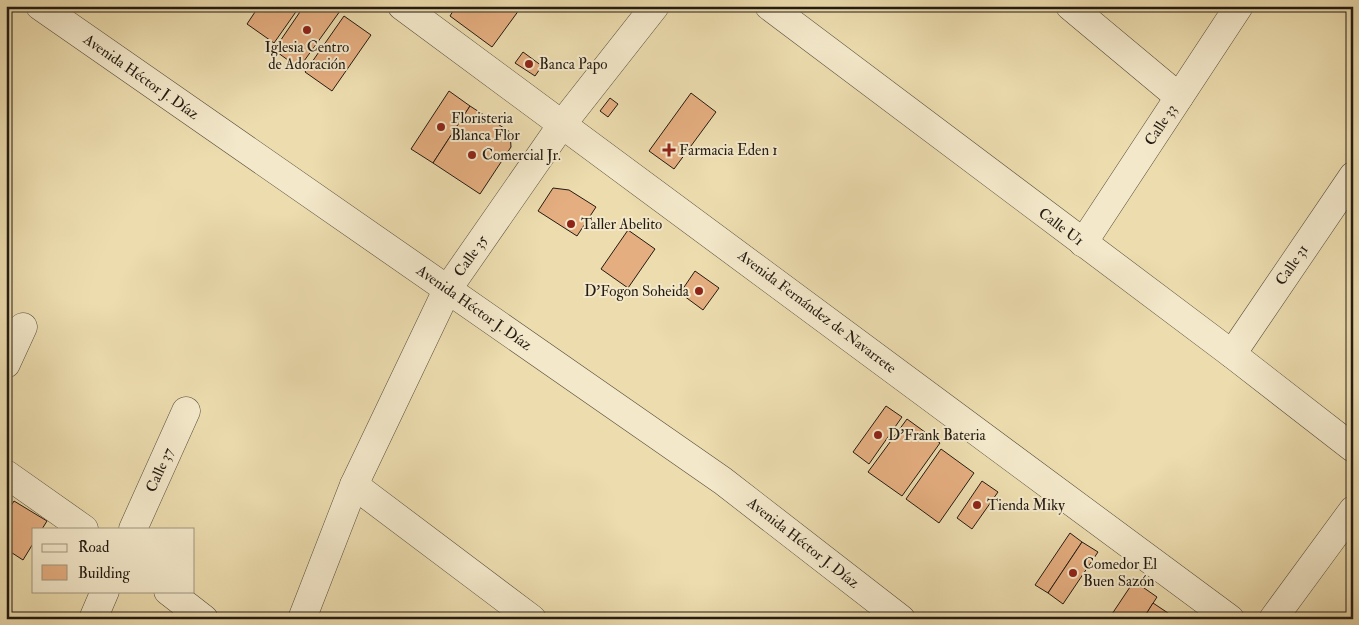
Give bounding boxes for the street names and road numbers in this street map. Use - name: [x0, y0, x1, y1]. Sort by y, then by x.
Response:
- street label: Avenida Héctor J. Díaz: [78, 29, 202, 125]
- street label: Calle 33: [1141, 101, 1181, 149]
- street label: Calle U1: [1034, 204, 1088, 250]
- street label: Calle 35: [450, 231, 492, 280]
- street label: Calle 31: [1271, 241, 1313, 289]
- street label: Avenida Fernández de Navarrete: [733, 246, 900, 378]
- street label: Avenida Héctor J. Díaz: [411, 260, 535, 356]
- street label: Calle 37: [142, 445, 178, 495]
- street label: Avenida Héctor J. Díaz: [742, 493, 863, 593]

